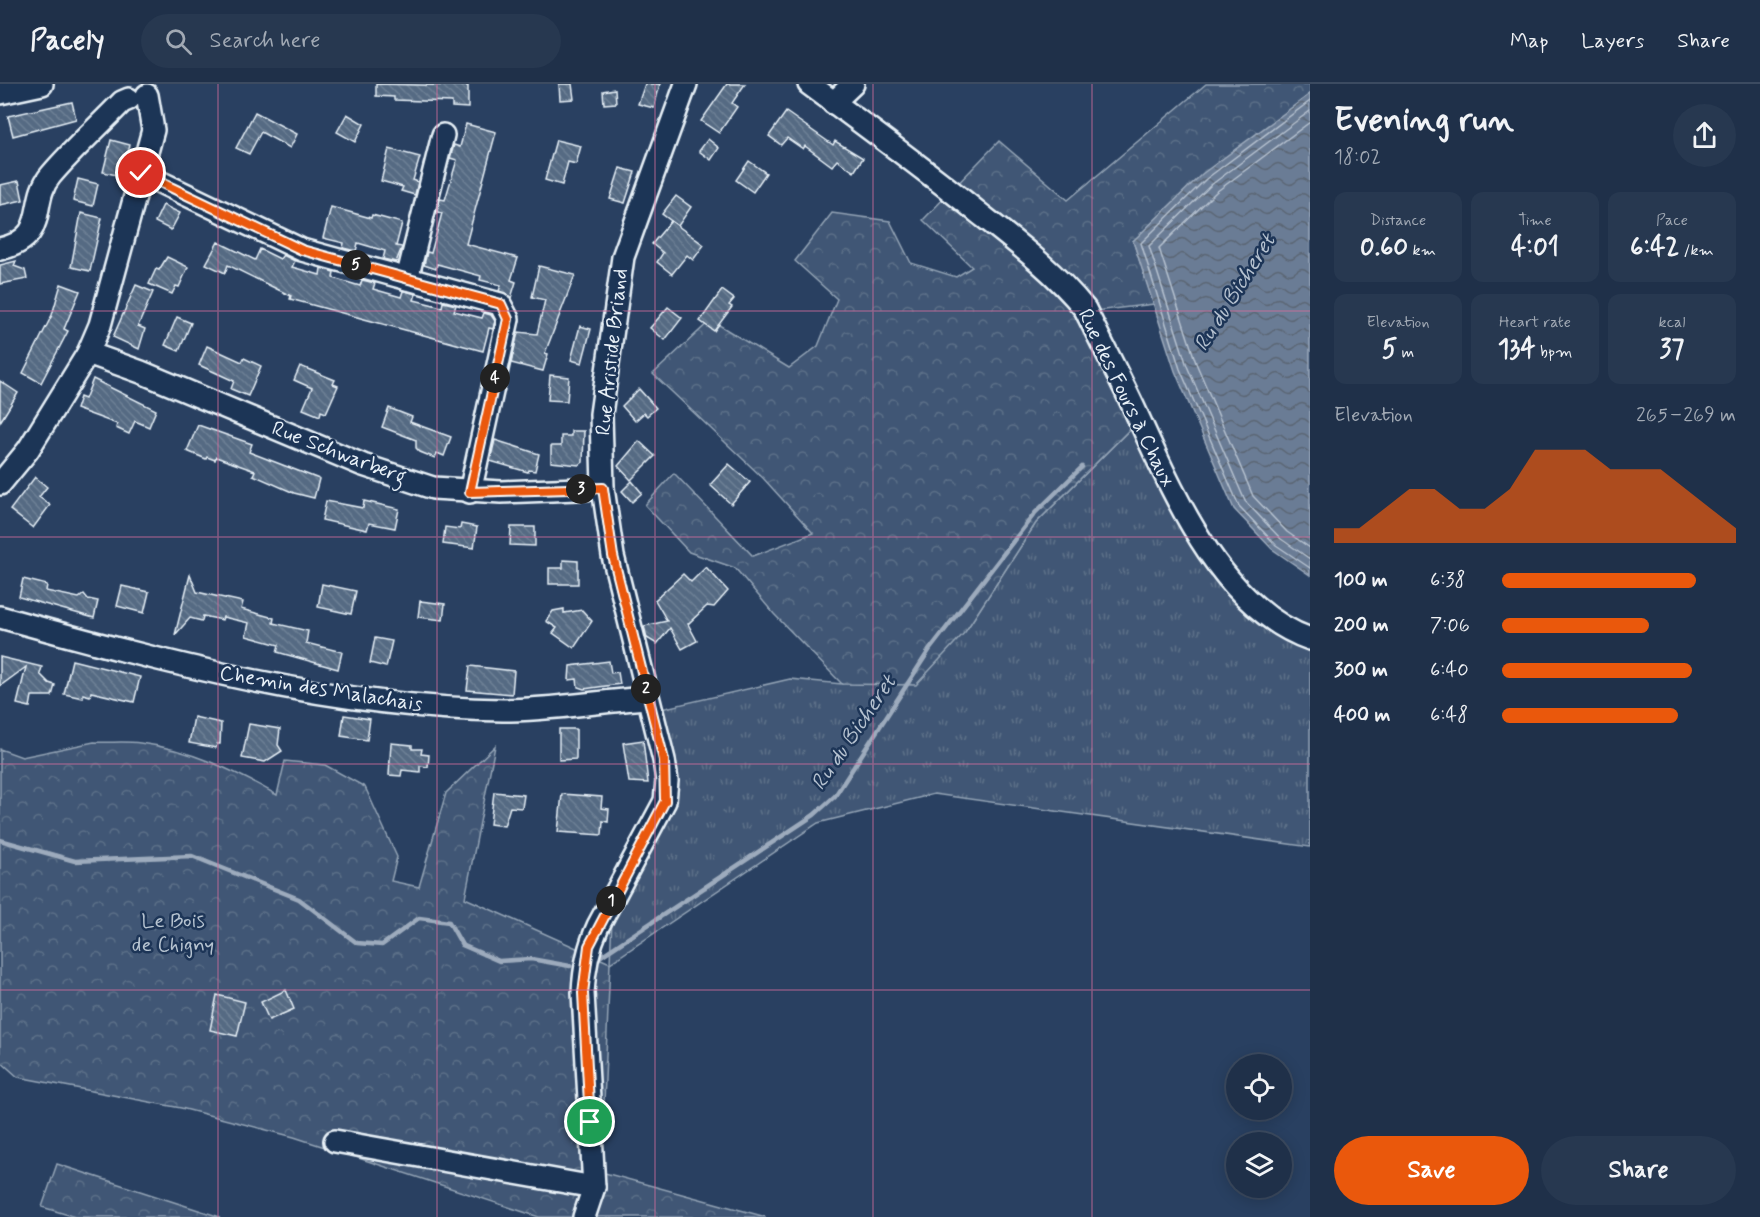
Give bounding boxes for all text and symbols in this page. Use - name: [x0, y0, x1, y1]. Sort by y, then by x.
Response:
- search box: [141, 14, 561, 68]
- text: Pacely: [30, 23, 105, 60]
- icon: search: [162, 25, 195, 58]
- text: Search here: [210, 27, 320, 55]
- text: Map: [1510, 27, 1548, 55]
- text: Layers: [1581, 27, 1644, 55]
- text: Share: [1677, 27, 1730, 55]
- text: Evening run: [1334, 99, 1514, 143]
- button: share: [1673, 104, 1736, 167]
- text: 18:02: [1334, 144, 1381, 171]
- pin: [115, 147, 166, 198]
- icon: check: [124, 156, 157, 189]
- text: Distance: [1370, 210, 1426, 231]
- text: Time: [1518, 210, 1552, 231]
- text: Pace: [1656, 210, 1688, 231]
- water label: Ru du Bicheret: [1188, 228, 1283, 357]
- text: 0.60: [1360, 231, 1408, 265]
- text: 4:01: [1511, 231, 1559, 265]
- text: 6:42: [1630, 231, 1679, 265]
- text: km: [1408, 240, 1436, 261]
- text: /km: [1679, 240, 1714, 261]
- pin: 5: [341, 250, 371, 280]
- text: 5: [351, 254, 361, 275]
- street label: Rue Aristide Briand: [589, 267, 635, 437]
- street label: Rue des Fours à Chaux: [1071, 304, 1182, 492]
- text: Elevation: [1367, 312, 1430, 333]
- text: Heart rate: [1499, 312, 1571, 333]
- text: kcal: [1659, 312, 1685, 333]
- text: 5: [1382, 333, 1397, 367]
- text: 134: [1498, 333, 1536, 367]
- text: 37: [1660, 333, 1684, 367]
- text: m: [1397, 342, 1414, 363]
- text: bpm: [1536, 342, 1572, 363]
- pin: 4: [480, 363, 510, 393]
- text: 4: [490, 367, 500, 388]
- text: Elevation: [1334, 402, 1413, 429]
- text: 265–269 m: [1636, 402, 1736, 429]
- street label: Rue Schwarberg: [267, 414, 410, 493]
- pin: 3: [566, 474, 596, 504]
- text: 3: [577, 478, 585, 499]
- text: 100 m: [1334, 567, 1388, 594]
- text: 6:38: [1430, 567, 1466, 594]
- text: 200 m: [1334, 612, 1389, 639]
- text: 7:06: [1430, 612, 1470, 639]
- text: 300 m: [1334, 657, 1388, 684]
- text: 6:40: [1430, 657, 1469, 684]
- street label: Chemin des Malachais: [218, 659, 424, 719]
- water label: Ru du Bicheret: [805, 669, 904, 796]
- pin: 2: [631, 674, 661, 704]
- text: 2: [642, 678, 650, 699]
- text: 400 m: [1334, 702, 1390, 729]
- text: 6:48: [1430, 702, 1468, 729]
- pin: 1: [596, 886, 626, 916]
- text: 1: [607, 890, 615, 911]
- park label: Le Bois de Chigny: [132, 907, 214, 959]
- map controls: [1226, 1054, 1292, 1198]
- button: locate: [1226, 1054, 1292, 1120]
- pin: [564, 1096, 615, 1147]
- icon: arrive: [573, 1105, 606, 1138]
- button: layers: [1226, 1132, 1292, 1198]
- button: Save: [1334, 1136, 1529, 1205]
- button: Share: [1541, 1136, 1736, 1205]

